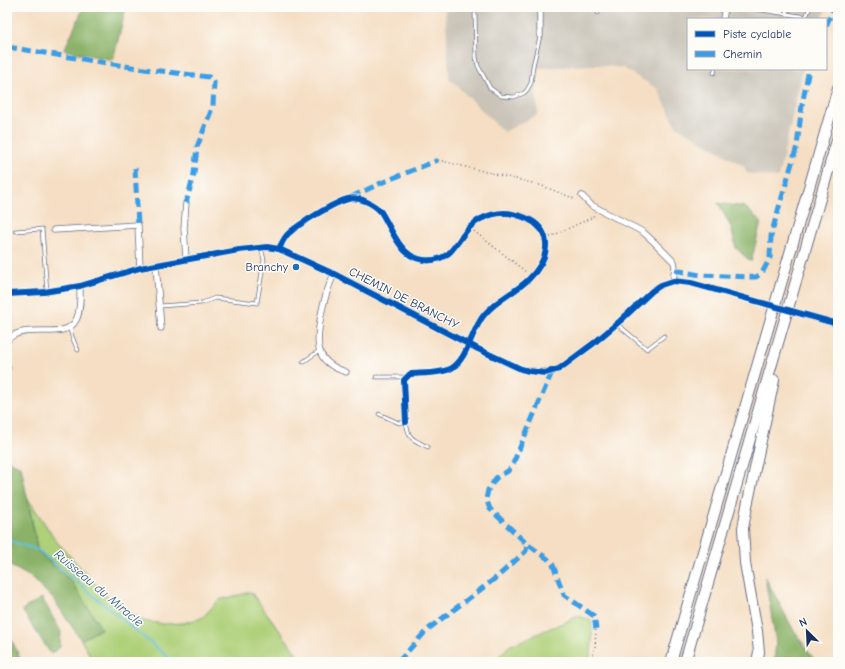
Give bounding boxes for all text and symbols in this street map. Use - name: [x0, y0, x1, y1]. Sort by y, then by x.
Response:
- legend: [687, 18, 827, 70]
- text: Piste cyclable: [723, 27, 791, 41]
- text: Chemin: [723, 47, 762, 61]
- place label: Branchy: [246, 260, 289, 274]
- marker: Branchy: [291, 262, 301, 272]
- street label: CHEMIN DE BRANCHY: [347, 264, 462, 332]
- water label: Ruisseau du Miracle: [51, 546, 147, 630]
- north arrow: [787, 611, 827, 651]
- text: N: [797, 615, 809, 630]

